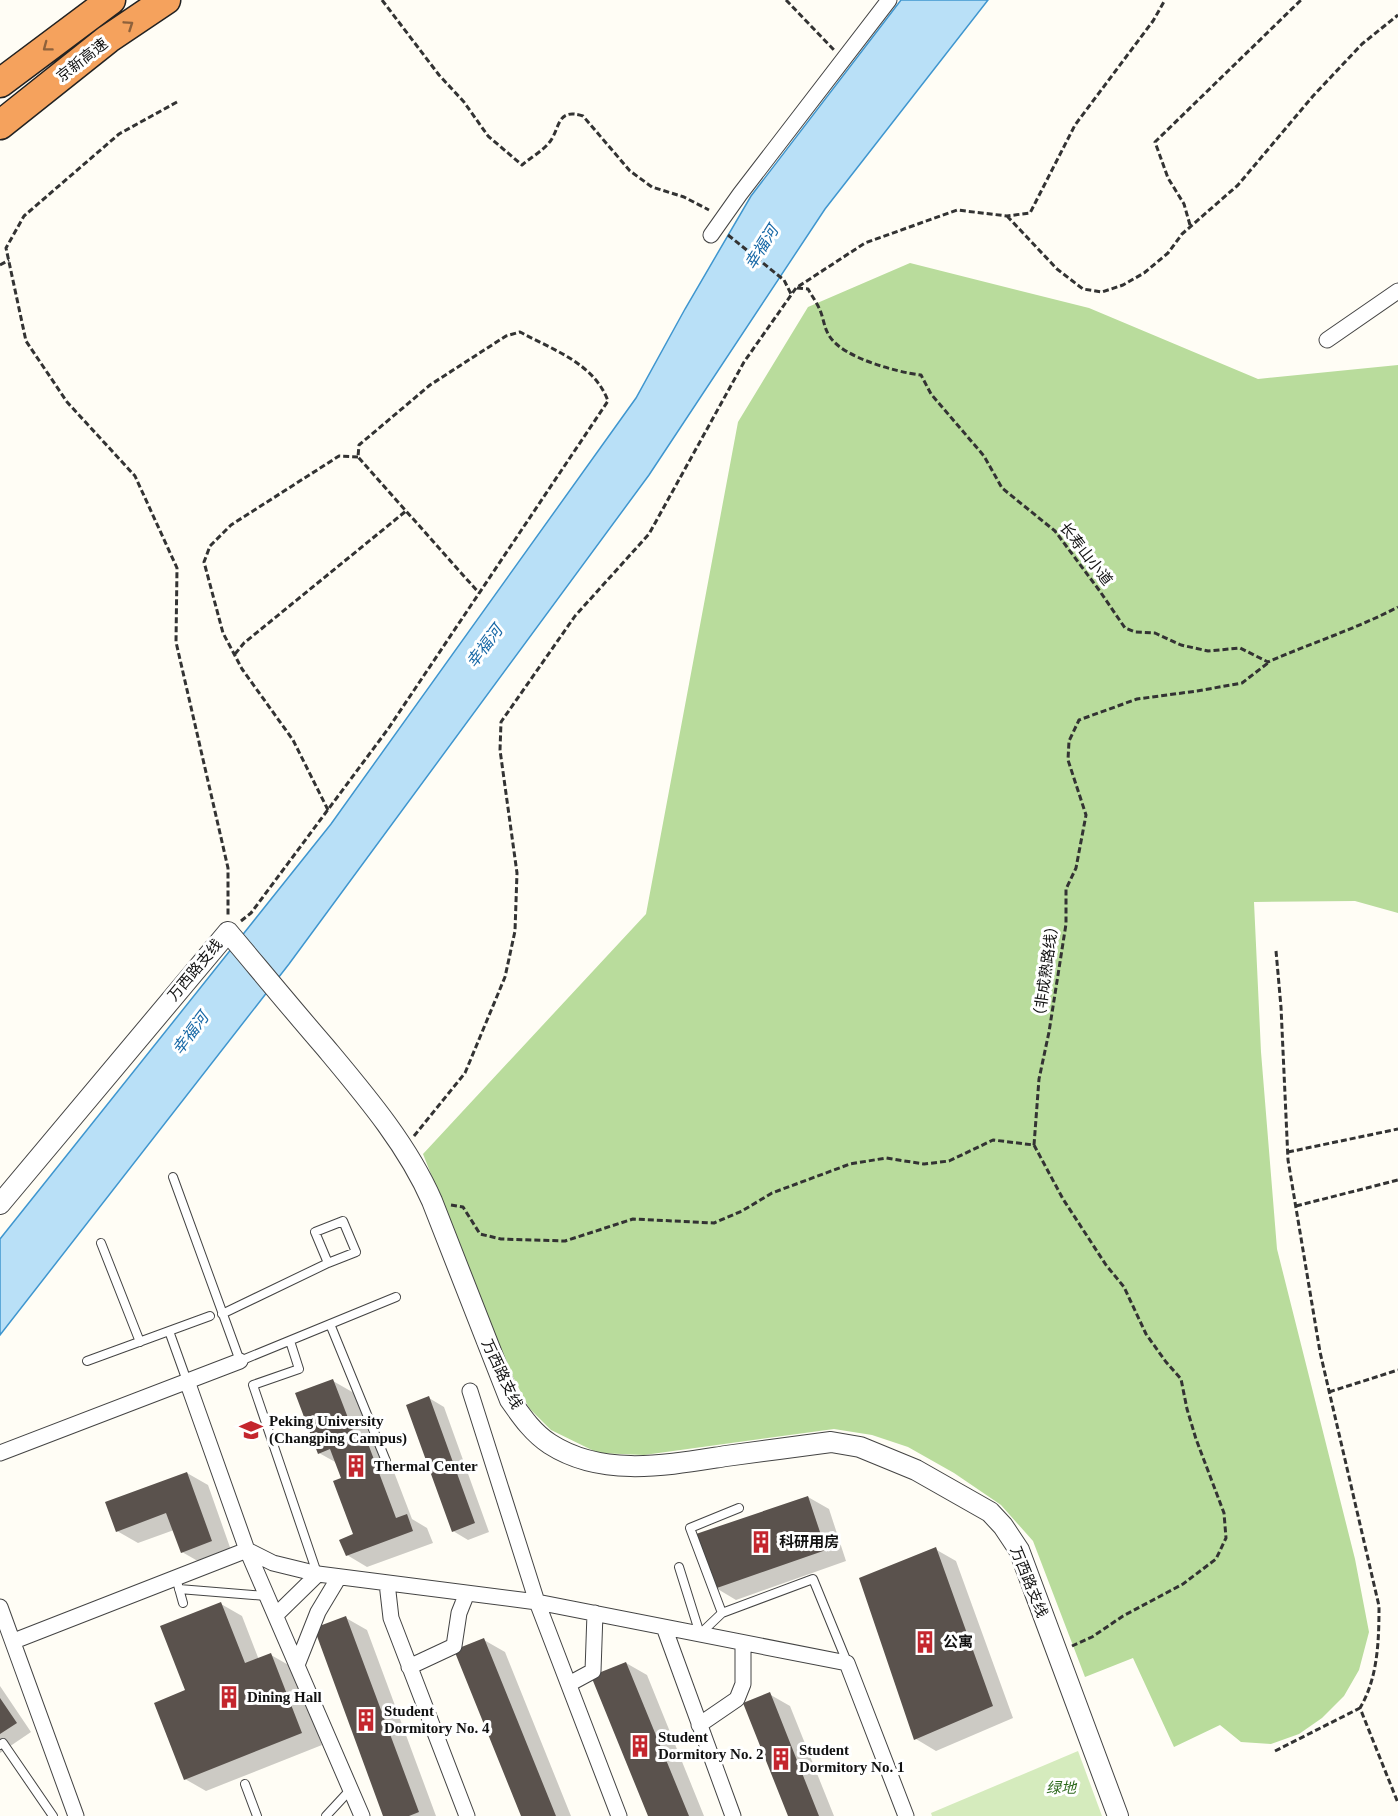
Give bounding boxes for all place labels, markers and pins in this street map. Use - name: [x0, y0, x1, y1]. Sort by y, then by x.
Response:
- place label: Peking University (Changping Campus): [269, 1413, 407, 1447]
- school or university icon: Peking University (Changping Campus): [238, 1417, 264, 1443]
- building icon: Thermal Center: [343, 1453, 369, 1479]
- place label: Thermal Center: [374, 1458, 478, 1474]
- building icon: 科研用房: [748, 1529, 774, 1555]
- place label: 科研用房: [779, 1534, 839, 1550]
- building icon: 公寓: [912, 1629, 938, 1655]
- place label: 公寓: [943, 1634, 973, 1650]
- building icon: Dining Hall: [216, 1684, 242, 1710]
- place label: Dining Hall: [247, 1689, 322, 1705]
- place label: Student Dormitory No. 4: [384, 1703, 490, 1736]
- building icon: Student Dormitory No. 4: [353, 1707, 379, 1733]
- place label: Student Dormitory No. 2: [658, 1729, 763, 1762]
- building icon: Student Dormitory No. 2: [627, 1733, 653, 1759]
- place label: Student Dormitory No. 1: [799, 1742, 904, 1775]
- building icon: Student Dormitory No. 1: [768, 1746, 794, 1772]

